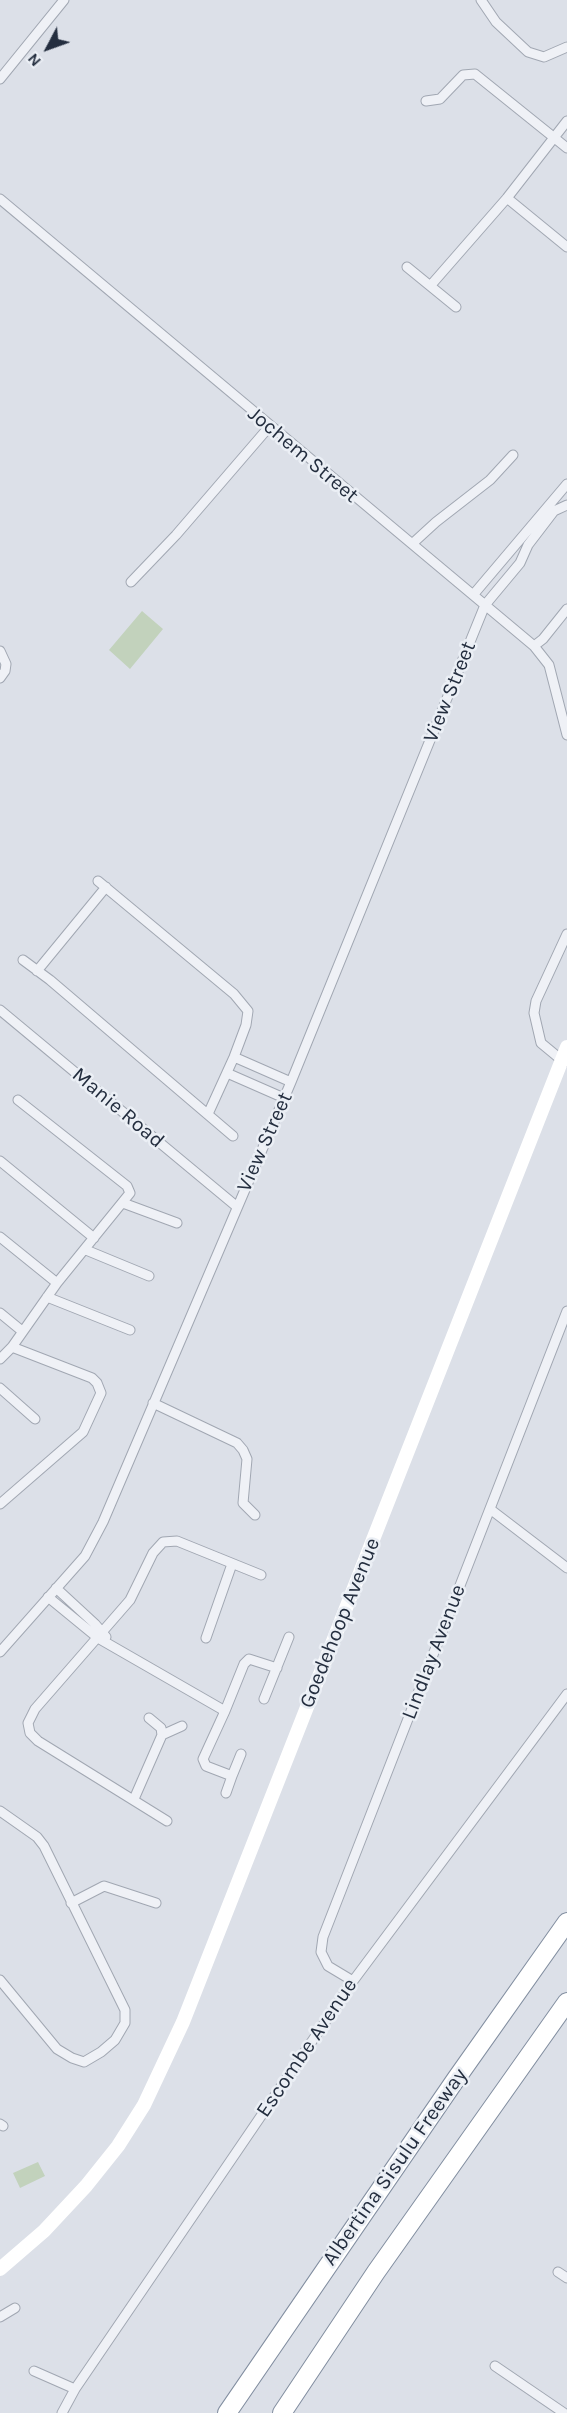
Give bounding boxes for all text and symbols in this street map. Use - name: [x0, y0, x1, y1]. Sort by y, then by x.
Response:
- north arrow: [18, 18, 78, 78]
- text: N: [23, 50, 45, 71]
- street label: Jochem Street: [243, 401, 363, 509]
- street label: View Street: [418, 638, 482, 746]
- street label: Manie Road: [67, 1062, 169, 1154]
- street label: View Street: [232, 1088, 298, 1196]
- street label: Goedehoop Avenue: [294, 1534, 386, 1712]
- street label: Lindlay Avenue: [397, 1581, 471, 1723]
- street label: Escombe Avenue: [251, 1974, 363, 2122]
- street label: Albertina Sisulu Freeway: [317, 2063, 473, 2271]

